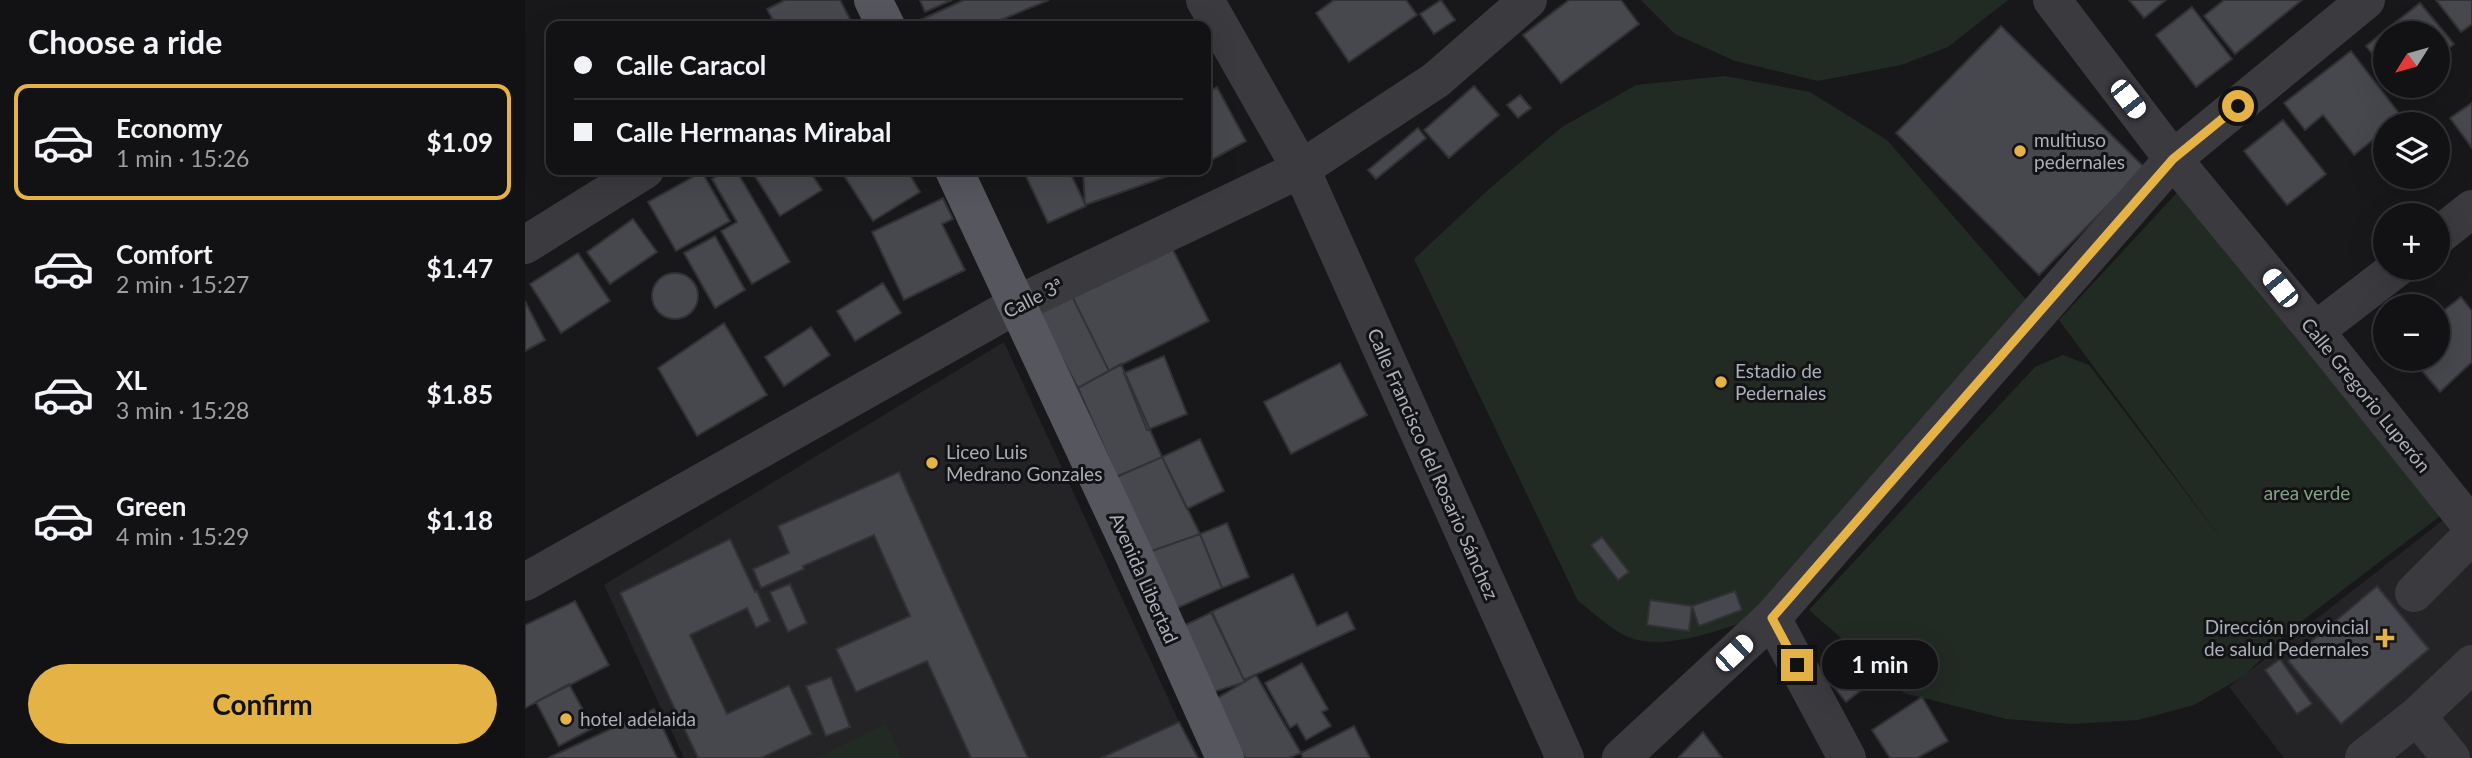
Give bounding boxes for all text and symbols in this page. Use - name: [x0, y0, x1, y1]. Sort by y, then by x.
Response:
- north arrow: [2373, 21, 2450, 98]
- map controls: [2373, 21, 2450, 371]
- text: Choose a ride: [28, 22, 222, 61]
- text: Calle Caracol: [616, 49, 766, 81]
- car: [2107, 76, 2150, 122]
- route start: [2222, 90, 2254, 122]
- icon: car: [32, 111, 95, 174]
- text: Economy: [116, 112, 222, 144]
- button: layers: [2373, 112, 2450, 189]
- text: Calle Hermanas Mirabal: [616, 116, 891, 148]
- text: $1.09: [427, 126, 493, 158]
- place label: multiuso pedernales: [2034, 128, 2125, 173]
- marker: multiuso pedernales: [2012, 143, 2028, 159]
- text: 1 min · 15:26: [116, 144, 249, 172]
- button: +: [2373, 203, 2450, 280]
- icon: car: [32, 237, 95, 300]
- text: Comfort: [116, 238, 213, 270]
- text: $1.47: [427, 252, 493, 284]
- car: [2259, 265, 2302, 311]
- text: 2 min · 15:27: [116, 270, 249, 298]
- street label: Calle 3ª: [999, 273, 1067, 322]
- button: −: [2373, 294, 2450, 371]
- street label: Calle Gregorio Luperón: [2297, 313, 2436, 477]
- street label: Calle Francisco del Rosario Sánchez: [1363, 325, 1504, 603]
- place label: Estadio de Pedernales: [1735, 359, 1826, 404]
- icon: car: [32, 363, 95, 426]
- text: XL: [116, 364, 147, 396]
- marker: Estadio de Pedernales: [1713, 374, 1729, 390]
- text: $1.85: [427, 378, 493, 410]
- text: 3 min · 15:28: [116, 396, 249, 424]
- place label: Liceo Luis Medrano Gonzales: [946, 440, 1102, 485]
- marker: Liceo Luis Medrano Gonzales: [924, 455, 940, 471]
- park label: area verde: [2264, 481, 2350, 504]
- icon: car: [32, 489, 95, 552]
- text: Green: [116, 490, 186, 522]
- text: $1.18: [427, 504, 493, 536]
- street label: Avenida Libertad: [1105, 509, 1184, 647]
- text: 4 min · 15:29: [116, 522, 249, 550]
- place label: Dirección provincial de salud Pedernales: [2204, 615, 2369, 660]
- marker: Dirección provincial de salud Pedernales: [2375, 628, 2395, 648]
- car: [1712, 631, 1757, 675]
- callout: 1 min: [1821, 640, 1937, 690]
- route end: [1781, 649, 1813, 681]
- text: 1 min: [1851, 650, 1909, 678]
- button: Confirm: [28, 664, 497, 744]
- place label: hotel adelaida: [580, 707, 696, 730]
- marker: hotel adelaida: [558, 711, 574, 727]

